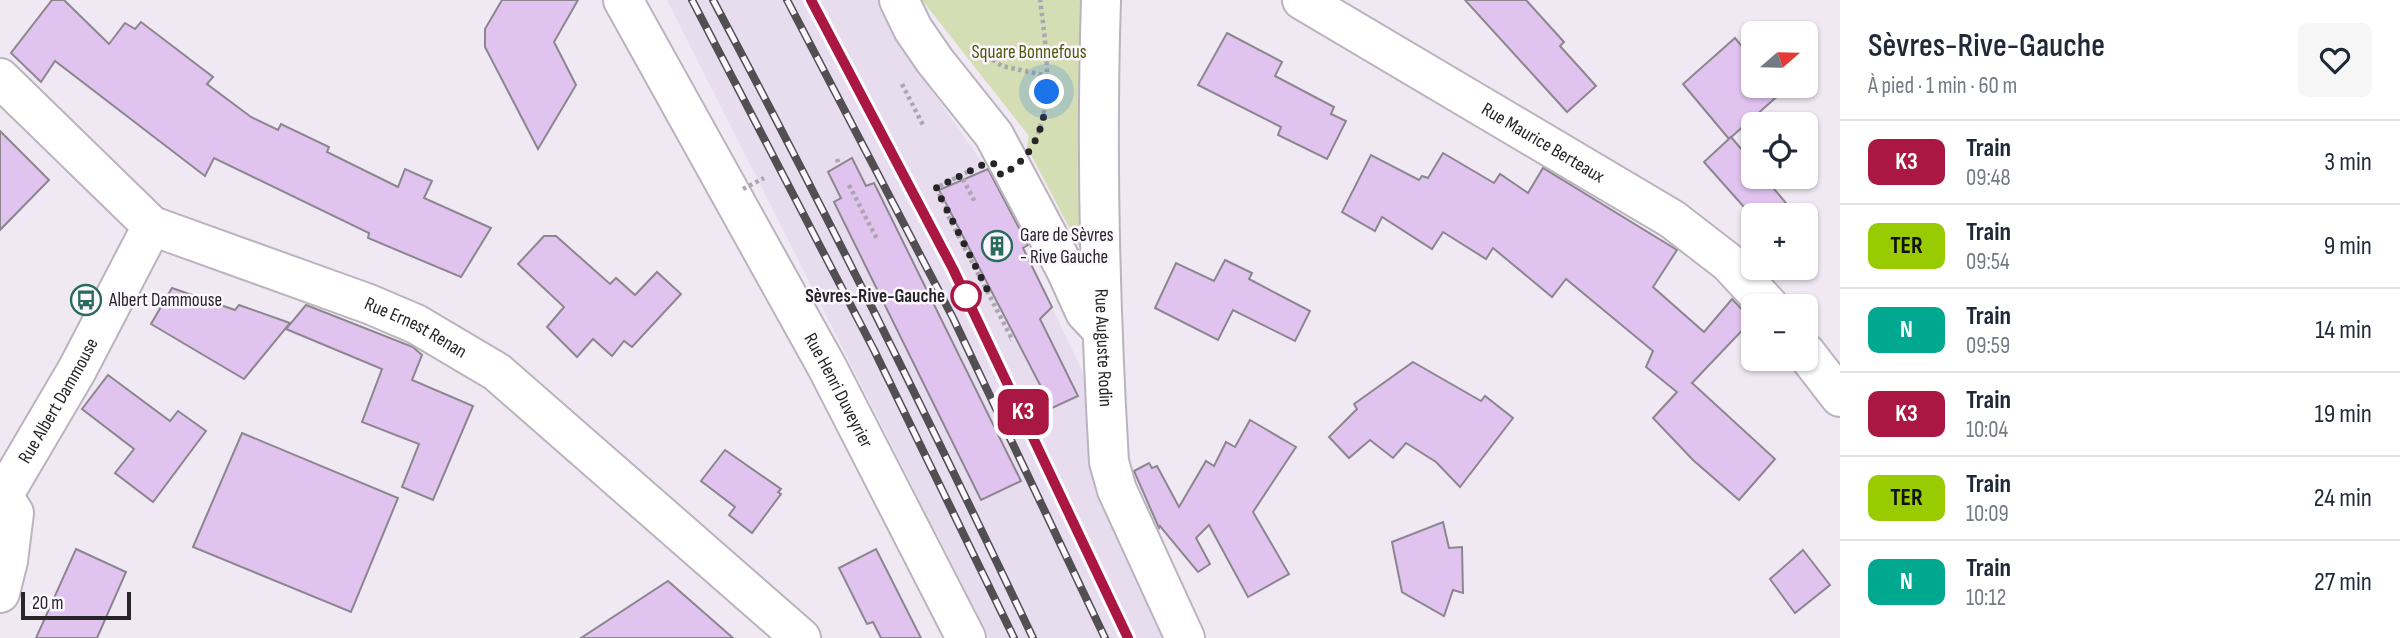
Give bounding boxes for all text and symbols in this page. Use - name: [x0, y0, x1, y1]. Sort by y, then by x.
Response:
- north arrow: [1741, 21, 1818, 98]
- map controls: [1741, 21, 1818, 371]
- button: heart: [2298, 23, 2372, 97]
- text: Sèvres-Rive-Gauche: [1868, 26, 2105, 66]
- park label: Square Bonnefous: [971, 41, 1087, 64]
- text: À pied · 1 min · 60 m: [1868, 72, 2017, 100]
- your location: [1029, 74, 1064, 109]
- street label: Rue Maurice Berteaux: [1477, 97, 1608, 188]
- button: locate: [1741, 112, 1818, 189]
- text: Train: [1966, 133, 2011, 164]
- text: K3: [1895, 147, 1918, 176]
- text: 3 min: [2324, 147, 2372, 178]
- text: 09:48: [1966, 164, 2011, 192]
- button: +: [1741, 203, 1818, 280]
- text: Train: [1966, 217, 2011, 248]
- place label: Gare de Sèvres - Rive Gauche: [1020, 224, 1114, 269]
- building icon: Gare de Sèvres - Rive Gauche: [980, 229, 1014, 263]
- text: TER: [1890, 231, 1923, 260]
- text: 9 min: [2324, 231, 2372, 262]
- text: 09:54: [1966, 248, 2010, 276]
- marker: Sèvres-Rive-Gauche: [951, 281, 981, 311]
- bus stop icon: Albert Dammouse: [69, 283, 103, 317]
- place label: Sèvres-Rive-Gauche: [805, 285, 945, 308]
- street label: Rue Auguste Rodin: [1090, 288, 1117, 408]
- place label: Albert Dammouse: [108, 289, 222, 312]
- street label: Rue Ernest Renan: [361, 292, 471, 363]
- button: −: [1741, 294, 1818, 371]
- text: Train: [1966, 301, 2011, 332]
- text: N: [1900, 315, 1913, 344]
- text: 14 min: [2315, 315, 2372, 346]
- street label: Rue Henri Duveyrier: [799, 329, 878, 452]
- text: 09:59: [1966, 332, 2010, 360]
- street label: Rue Albert Dammouse: [13, 334, 103, 467]
- text: Train: [1966, 385, 2011, 416]
- line badge: K3: [992, 389, 1054, 435]
- text: K3: [1012, 397, 1034, 426]
- text: K3: [1895, 399, 1918, 428]
- text: 19 min: [2315, 399, 2372, 430]
- text: 10:04: [1966, 416, 2008, 444]
- text: Train: [1966, 469, 2011, 500]
- text: TER: [1890, 483, 1923, 512]
- text: 24 min: [2314, 483, 2372, 514]
- text: 10:09: [1966, 500, 2009, 528]
- text: Train: [1966, 553, 2011, 584]
- text: N: [1900, 567, 1913, 596]
- text: 27 min: [2314, 567, 2372, 598]
- text: 10:12: [1966, 584, 2006, 612]
- scale bar: [21, 589, 131, 621]
- text: 20 m: [32, 592, 64, 615]

